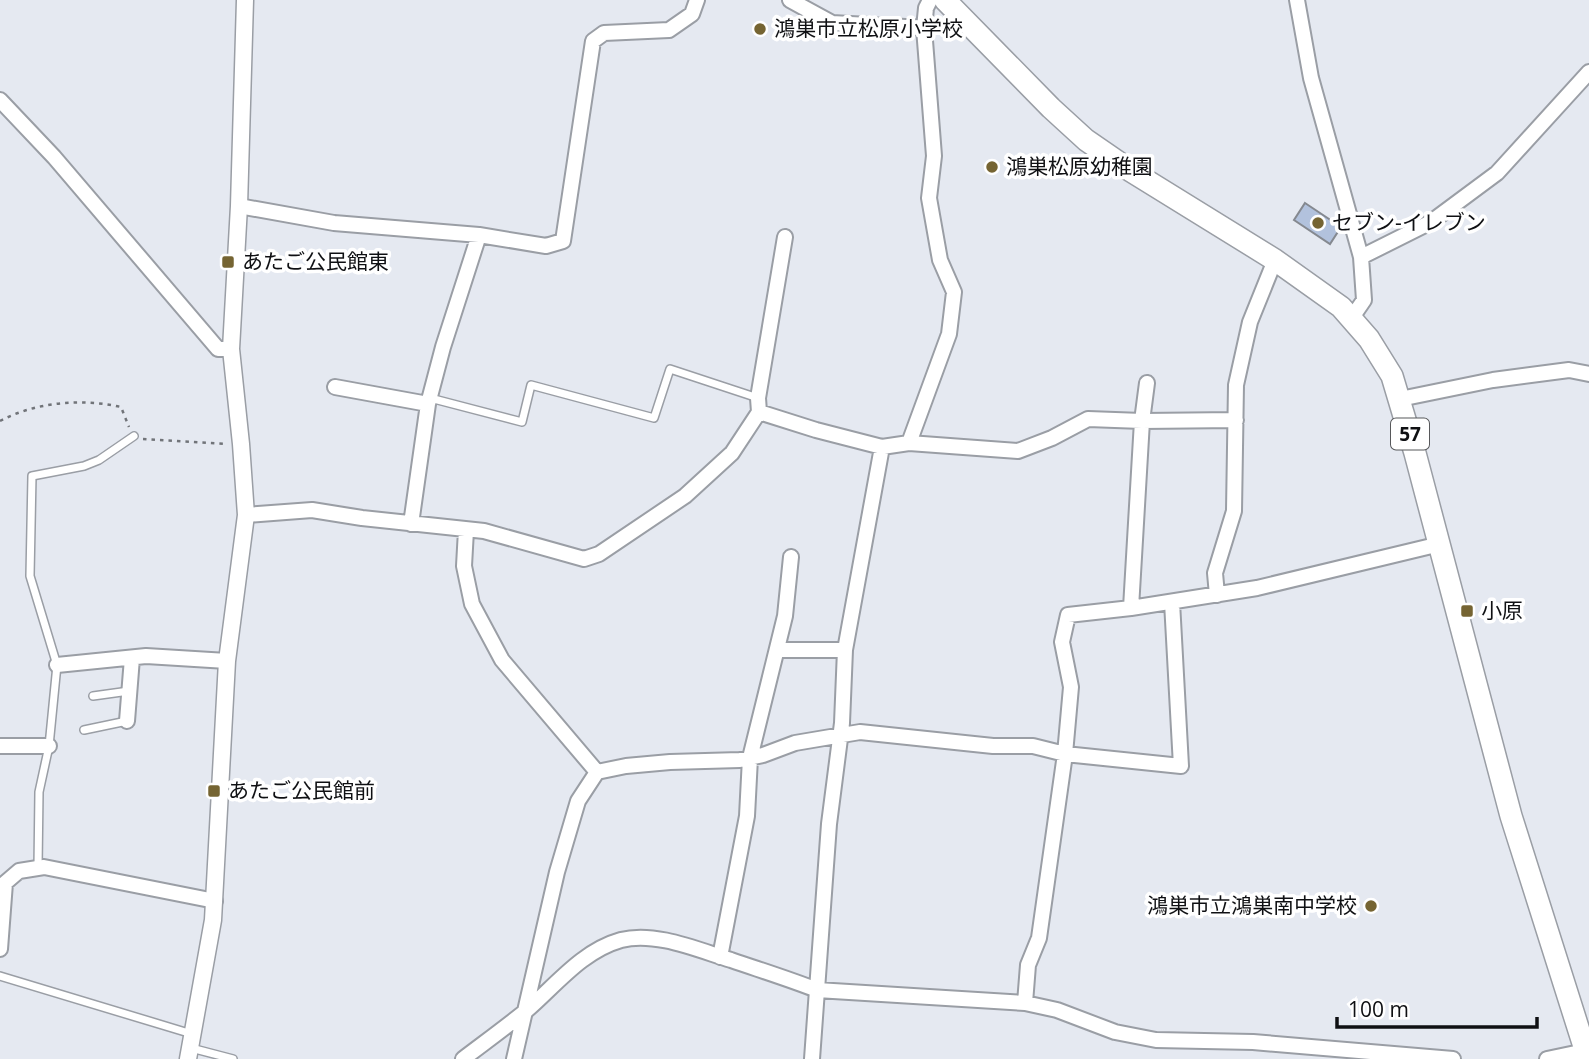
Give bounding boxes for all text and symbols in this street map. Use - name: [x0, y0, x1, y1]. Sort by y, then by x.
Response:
- place label: 鴻巣市立松原小学校: [774, 14, 963, 42]
- marker: 鴻巣市立松原小学校: [752, 21, 768, 37]
- place label: 鴻巣松原幼稚園: [1006, 152, 1153, 180]
- marker: 鴻巣松原幼稚園: [984, 159, 1000, 175]
- place label: セブン-イレブン: [1332, 208, 1486, 236]
- marker: セブン-イレブン: [1310, 215, 1326, 231]
- place label: あたご公民館東: [242, 247, 389, 275]
- marker: あたご公民館東: [220, 254, 236, 270]
- road number: 57: [1391, 418, 1429, 449]
- place label: 小原: [1481, 596, 1523, 624]
- marker: 小原: [1459, 603, 1475, 619]
- place label: あたご公民館前: [228, 776, 375, 804]
- marker: あたご公民館前: [206, 783, 222, 799]
- place label: 鴻巣市立鴻巣南中学校: [1147, 891, 1357, 919]
- marker: 鴻巣市立鴻巣南中学校: [1363, 898, 1379, 914]
- scale bar: [1337, 986, 1536, 1030]
- text: 100 m: [1348, 995, 1409, 1023]

